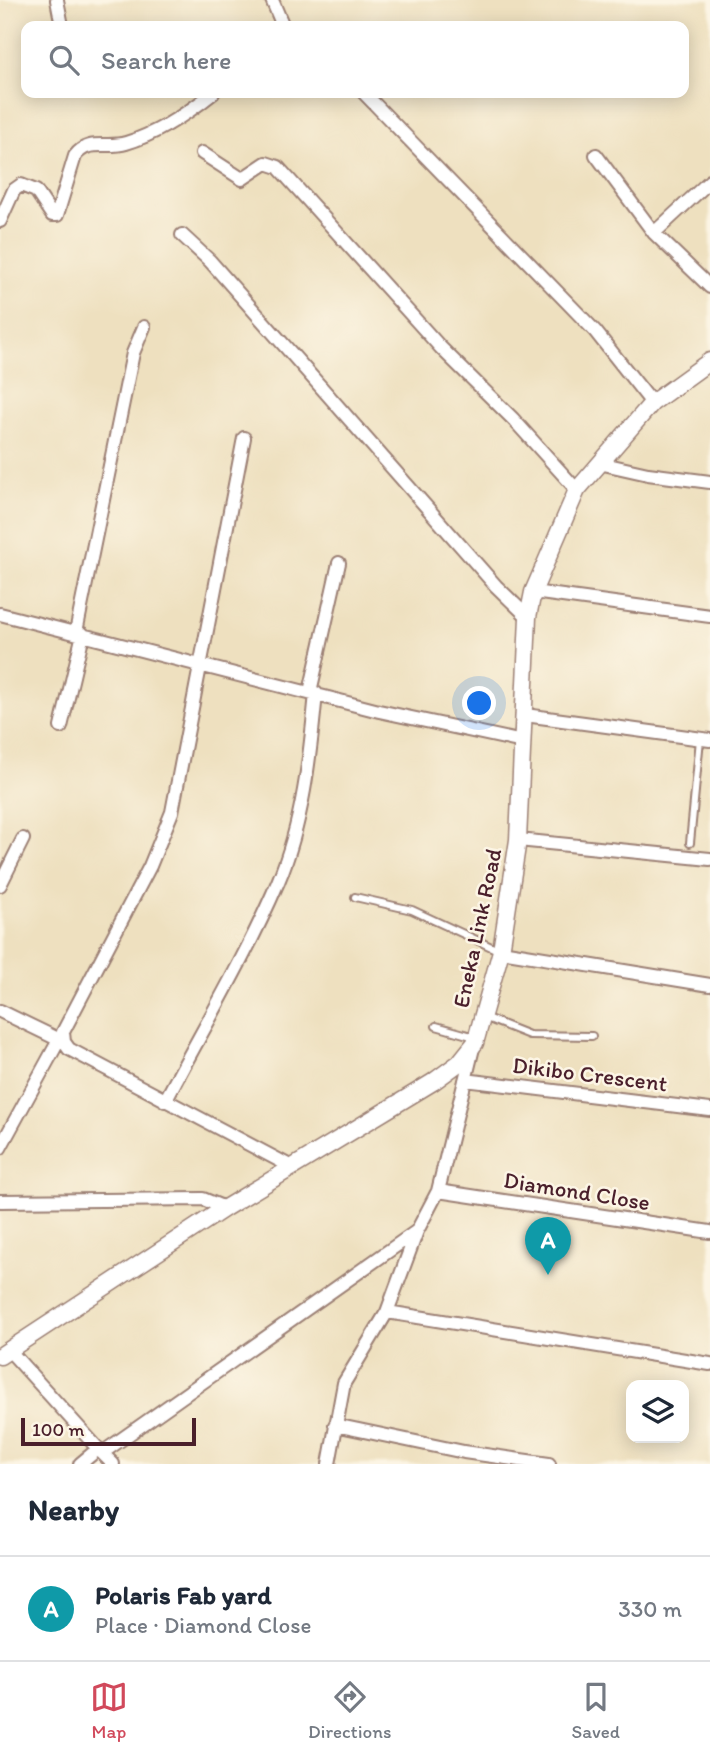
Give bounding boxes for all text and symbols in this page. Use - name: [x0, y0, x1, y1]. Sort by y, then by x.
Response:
- search box: [21, 21, 689, 98]
- icon: search: [45, 41, 83, 79]
- text: Search here: [101, 44, 231, 76]
- your location: [462, 686, 496, 720]
- street label: Eneka Link Road: [446, 846, 508, 1010]
- street label: Dikibo Crescent: [511, 1051, 669, 1097]
- street label: Diamond Close: [502, 1166, 652, 1216]
- pin: A: [525, 1217, 571, 1275]
- map controls: [626, 1380, 689, 1443]
- button: layers: [626, 1380, 689, 1443]
- scale bar: [21, 1415, 196, 1447]
- text: 100 m: [32, 1418, 84, 1441]
- text: Nearby: [28, 1491, 119, 1528]
- text: Polaris Fab yard: [95, 1579, 272, 1611]
- text: A: [44, 1595, 58, 1623]
- text: 330 m: [618, 1595, 682, 1623]
- text: Place · Diamond Close: [95, 1611, 312, 1639]
- tab: Map: [90, 1678, 128, 1743]
- tab: Directions: [308, 1678, 392, 1743]
- tab: Saved: [572, 1678, 620, 1743]

